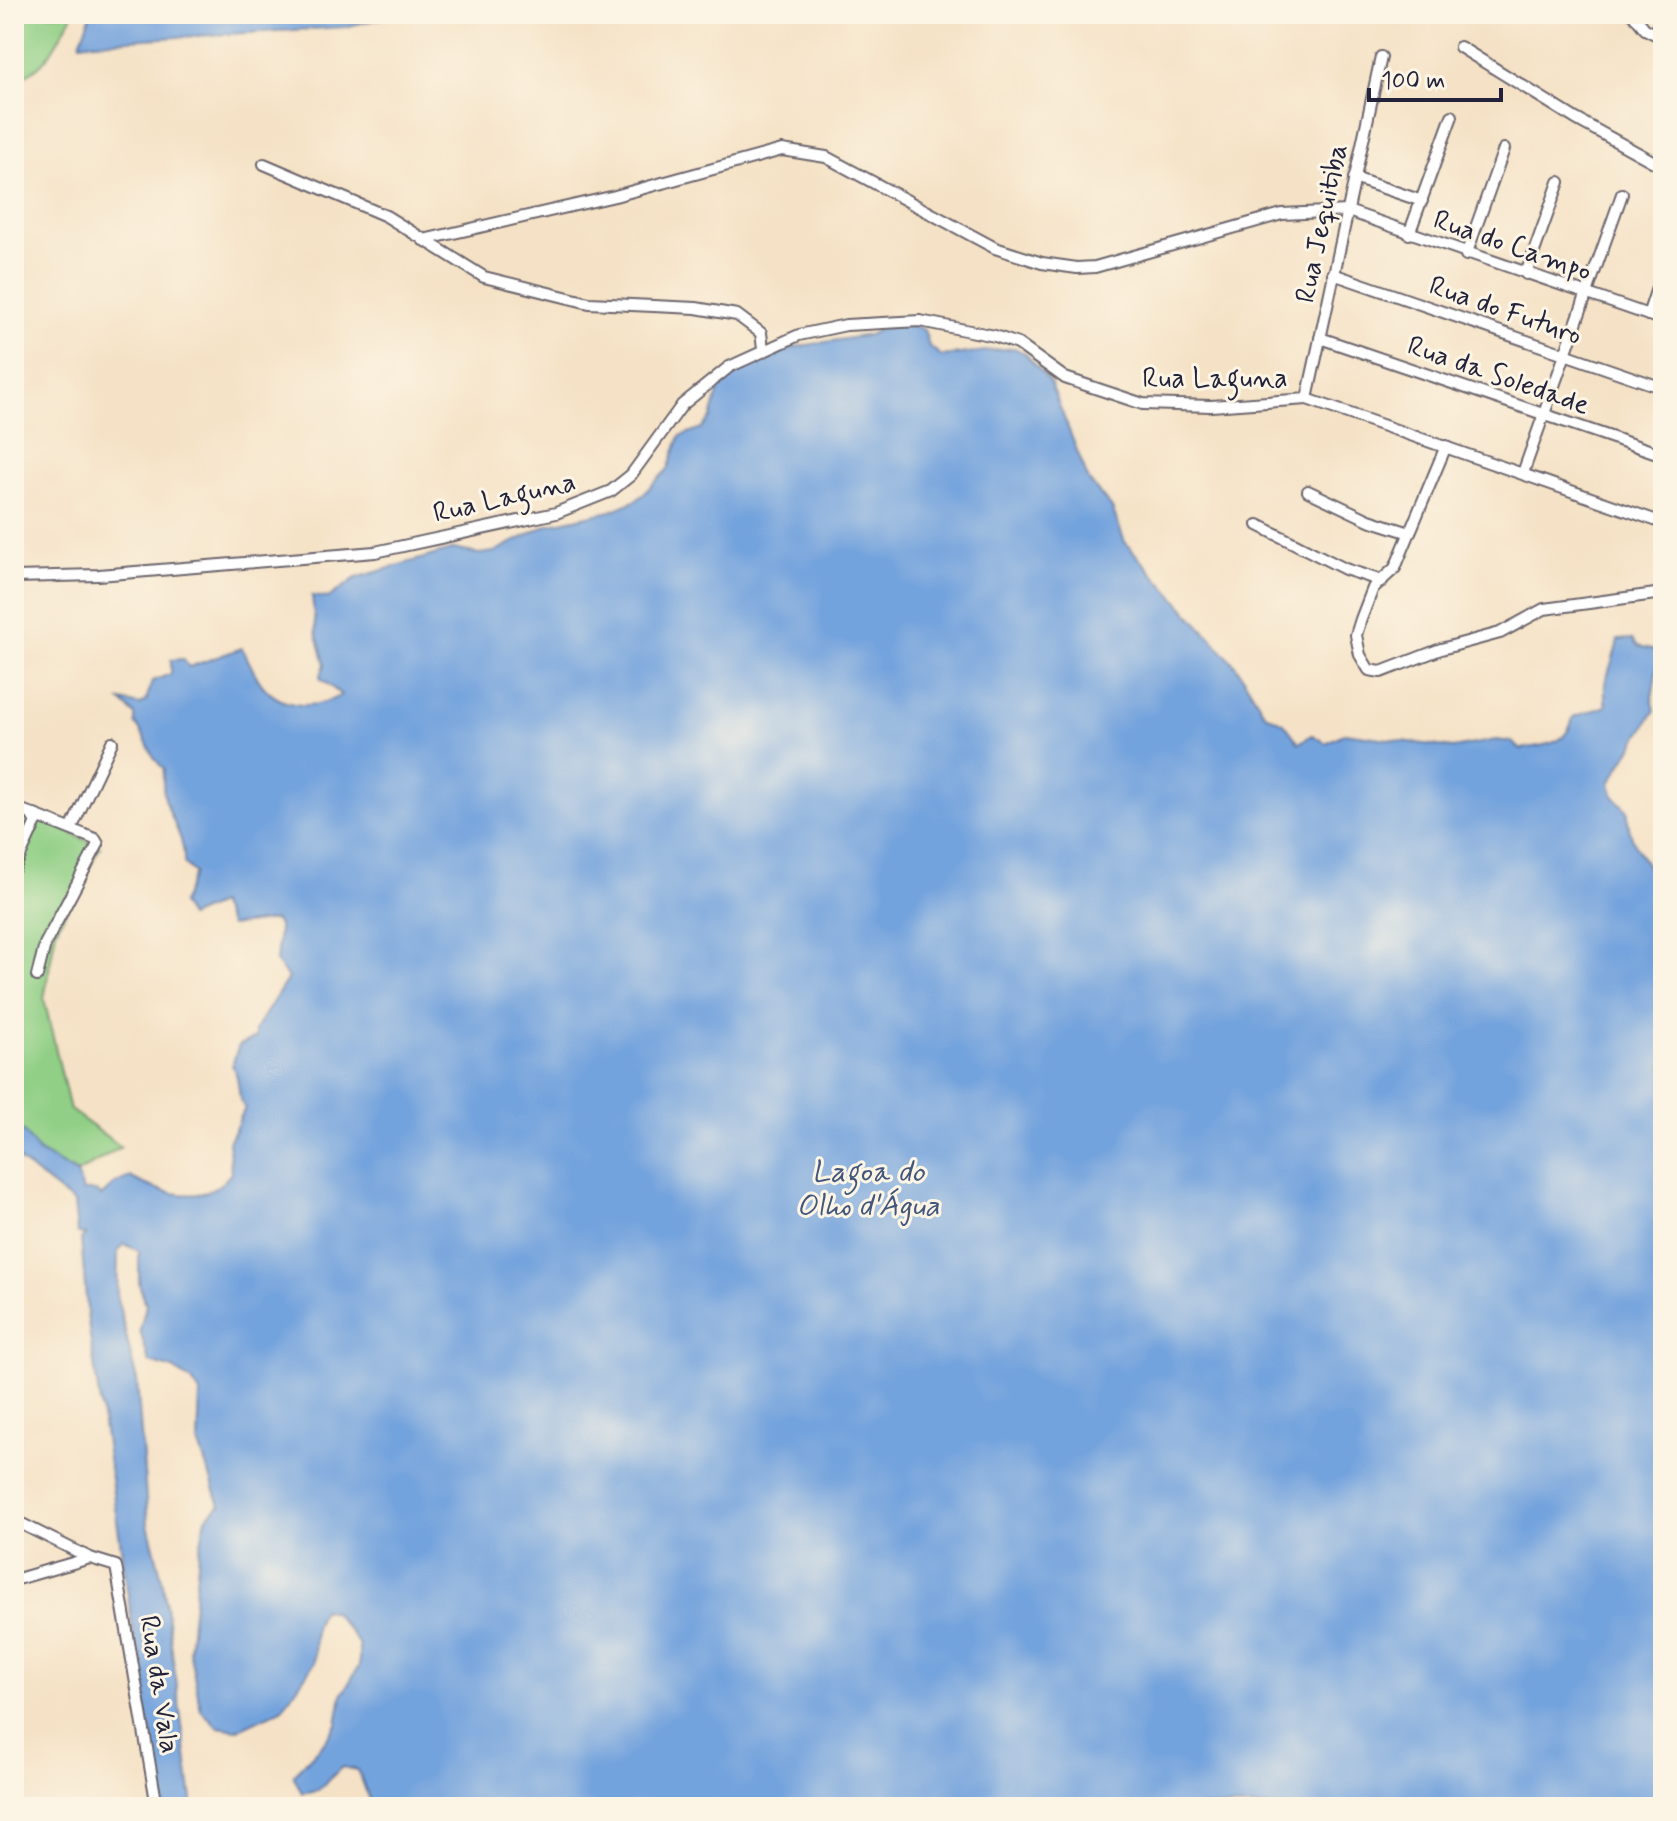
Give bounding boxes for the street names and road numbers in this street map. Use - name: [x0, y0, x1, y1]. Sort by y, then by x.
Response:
- street label: Rua Jequitiba: [1288, 140, 1357, 307]
- street label: Rua do Campo: [1428, 202, 1596, 291]
- street label: Rua do Futuro: [1424, 268, 1586, 355]
- street label: Rua da Soledade: [1402, 328, 1594, 425]
- street label: Rua Laguna: [1142, 361, 1288, 401]
- street label: Rua Laguna: [430, 464, 580, 536]
- street label: Rua da Vala: [129, 1613, 188, 1756]

